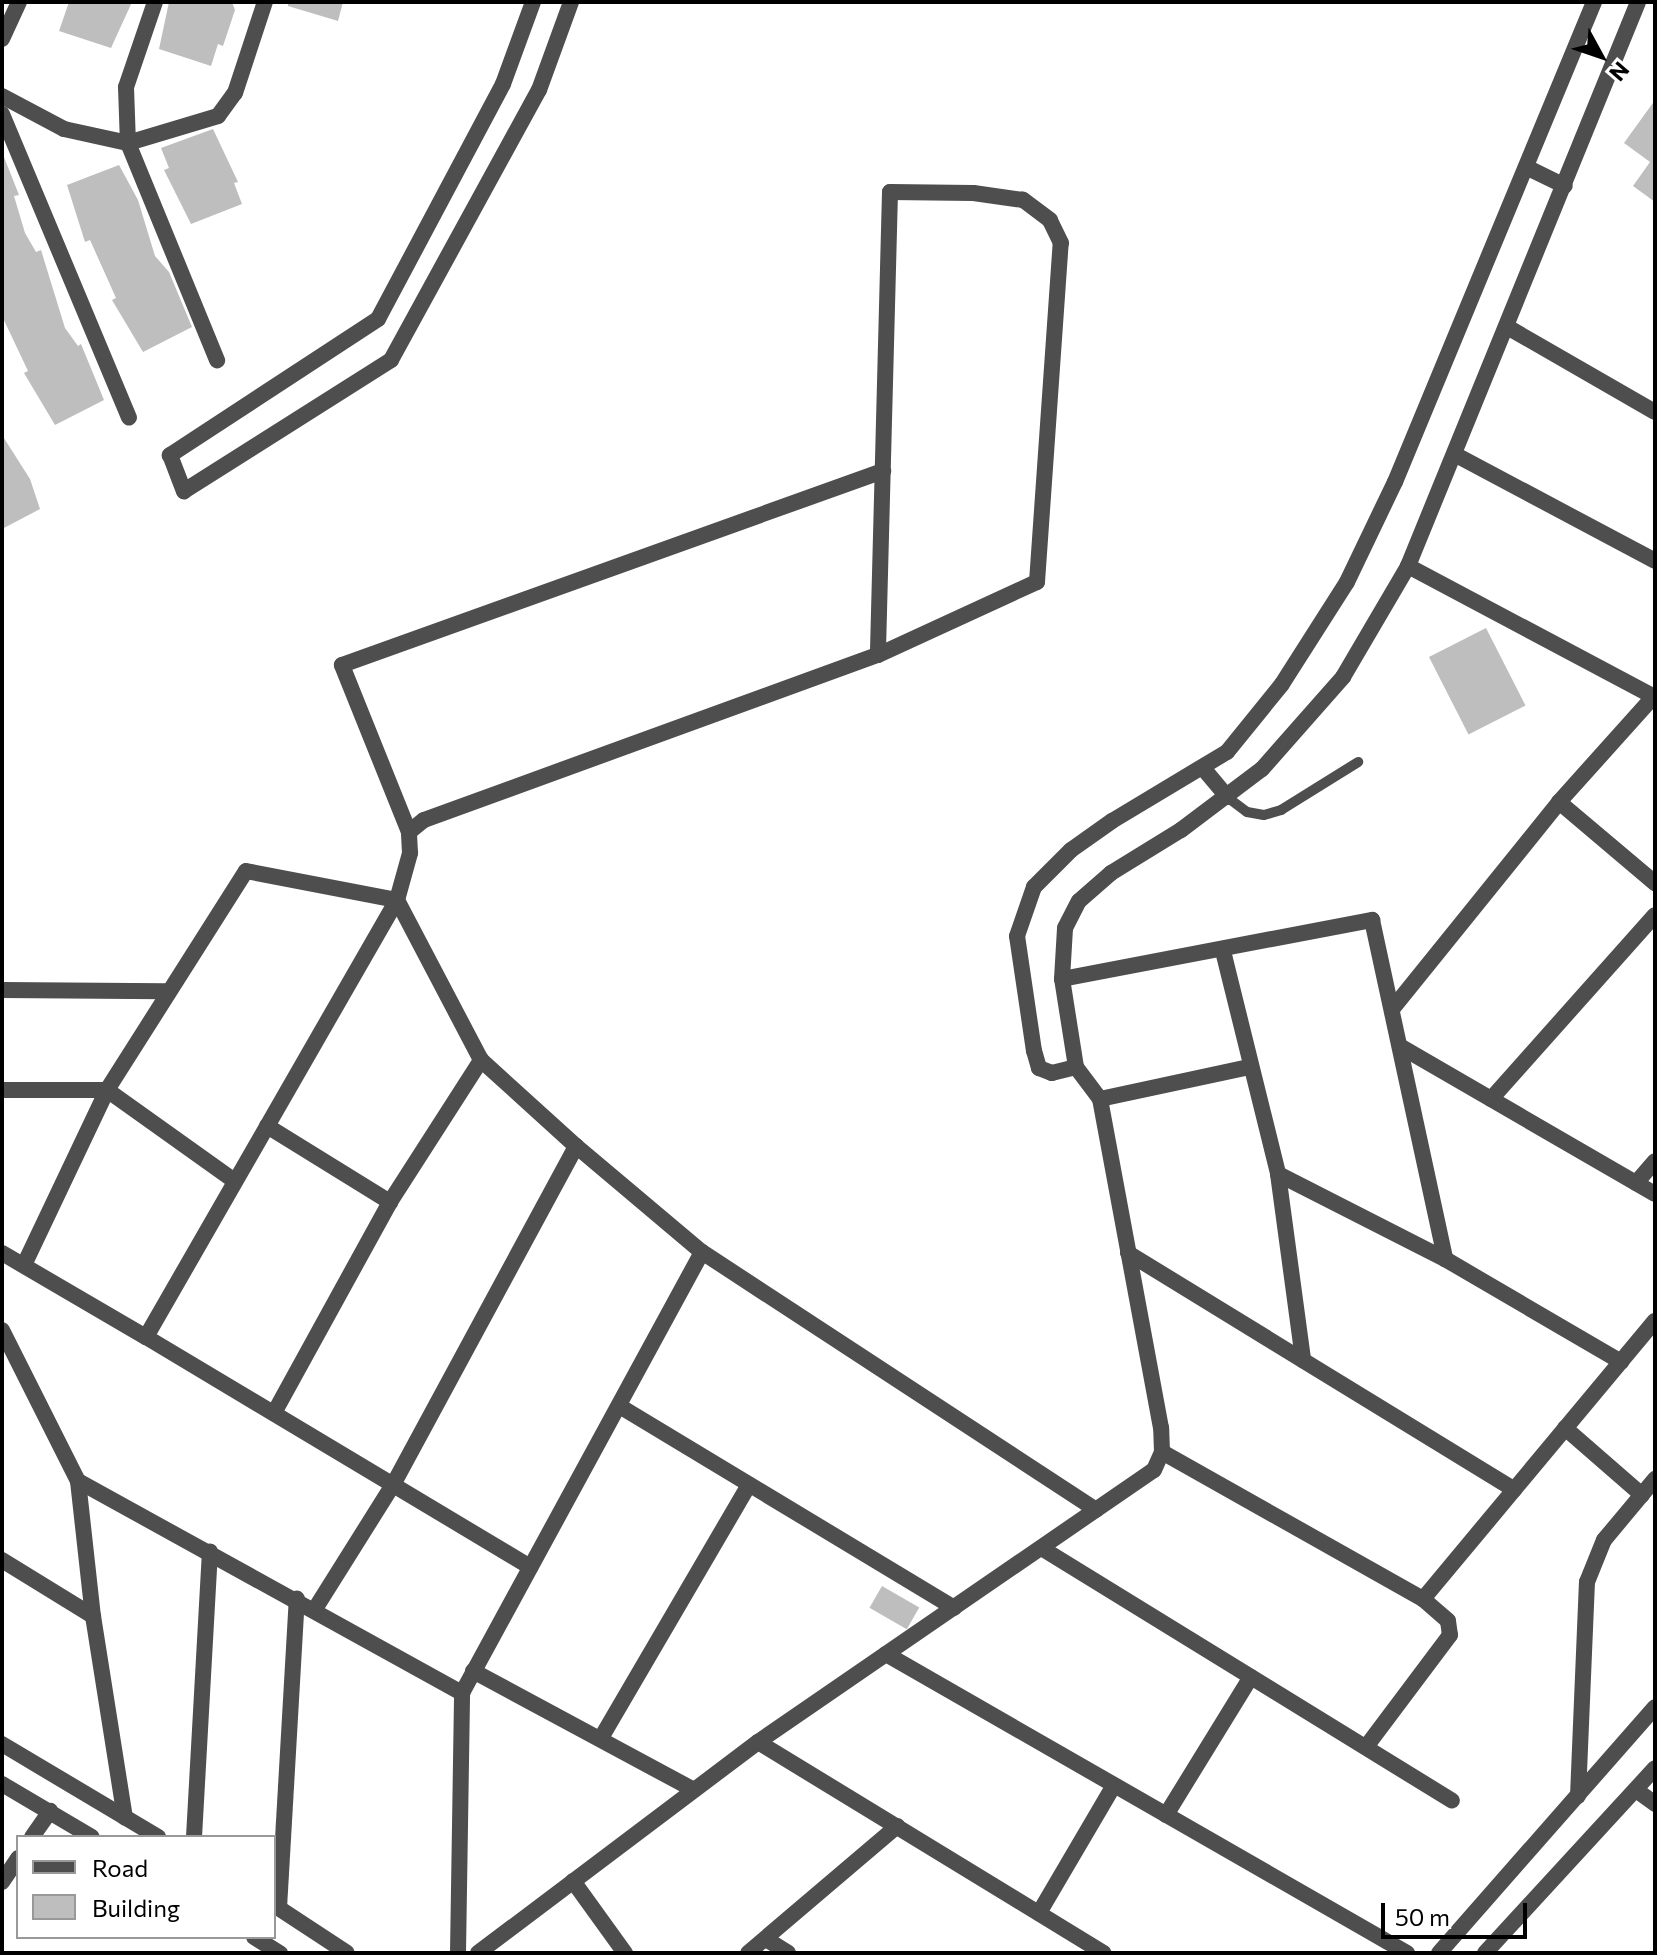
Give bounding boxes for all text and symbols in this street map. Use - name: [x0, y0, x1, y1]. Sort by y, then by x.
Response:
- north arrow: [1561, 16, 1641, 96]
- text: N: [1604, 57, 1635, 87]
- legend: [16, 1835, 276, 1939]
- text: Road: [92, 1853, 148, 1882]
- scale bar: [1385, 1887, 1531, 1937]
- text: Building: [92, 1893, 180, 1922]
- text: 50 m: [1395, 1902, 1450, 1931]

